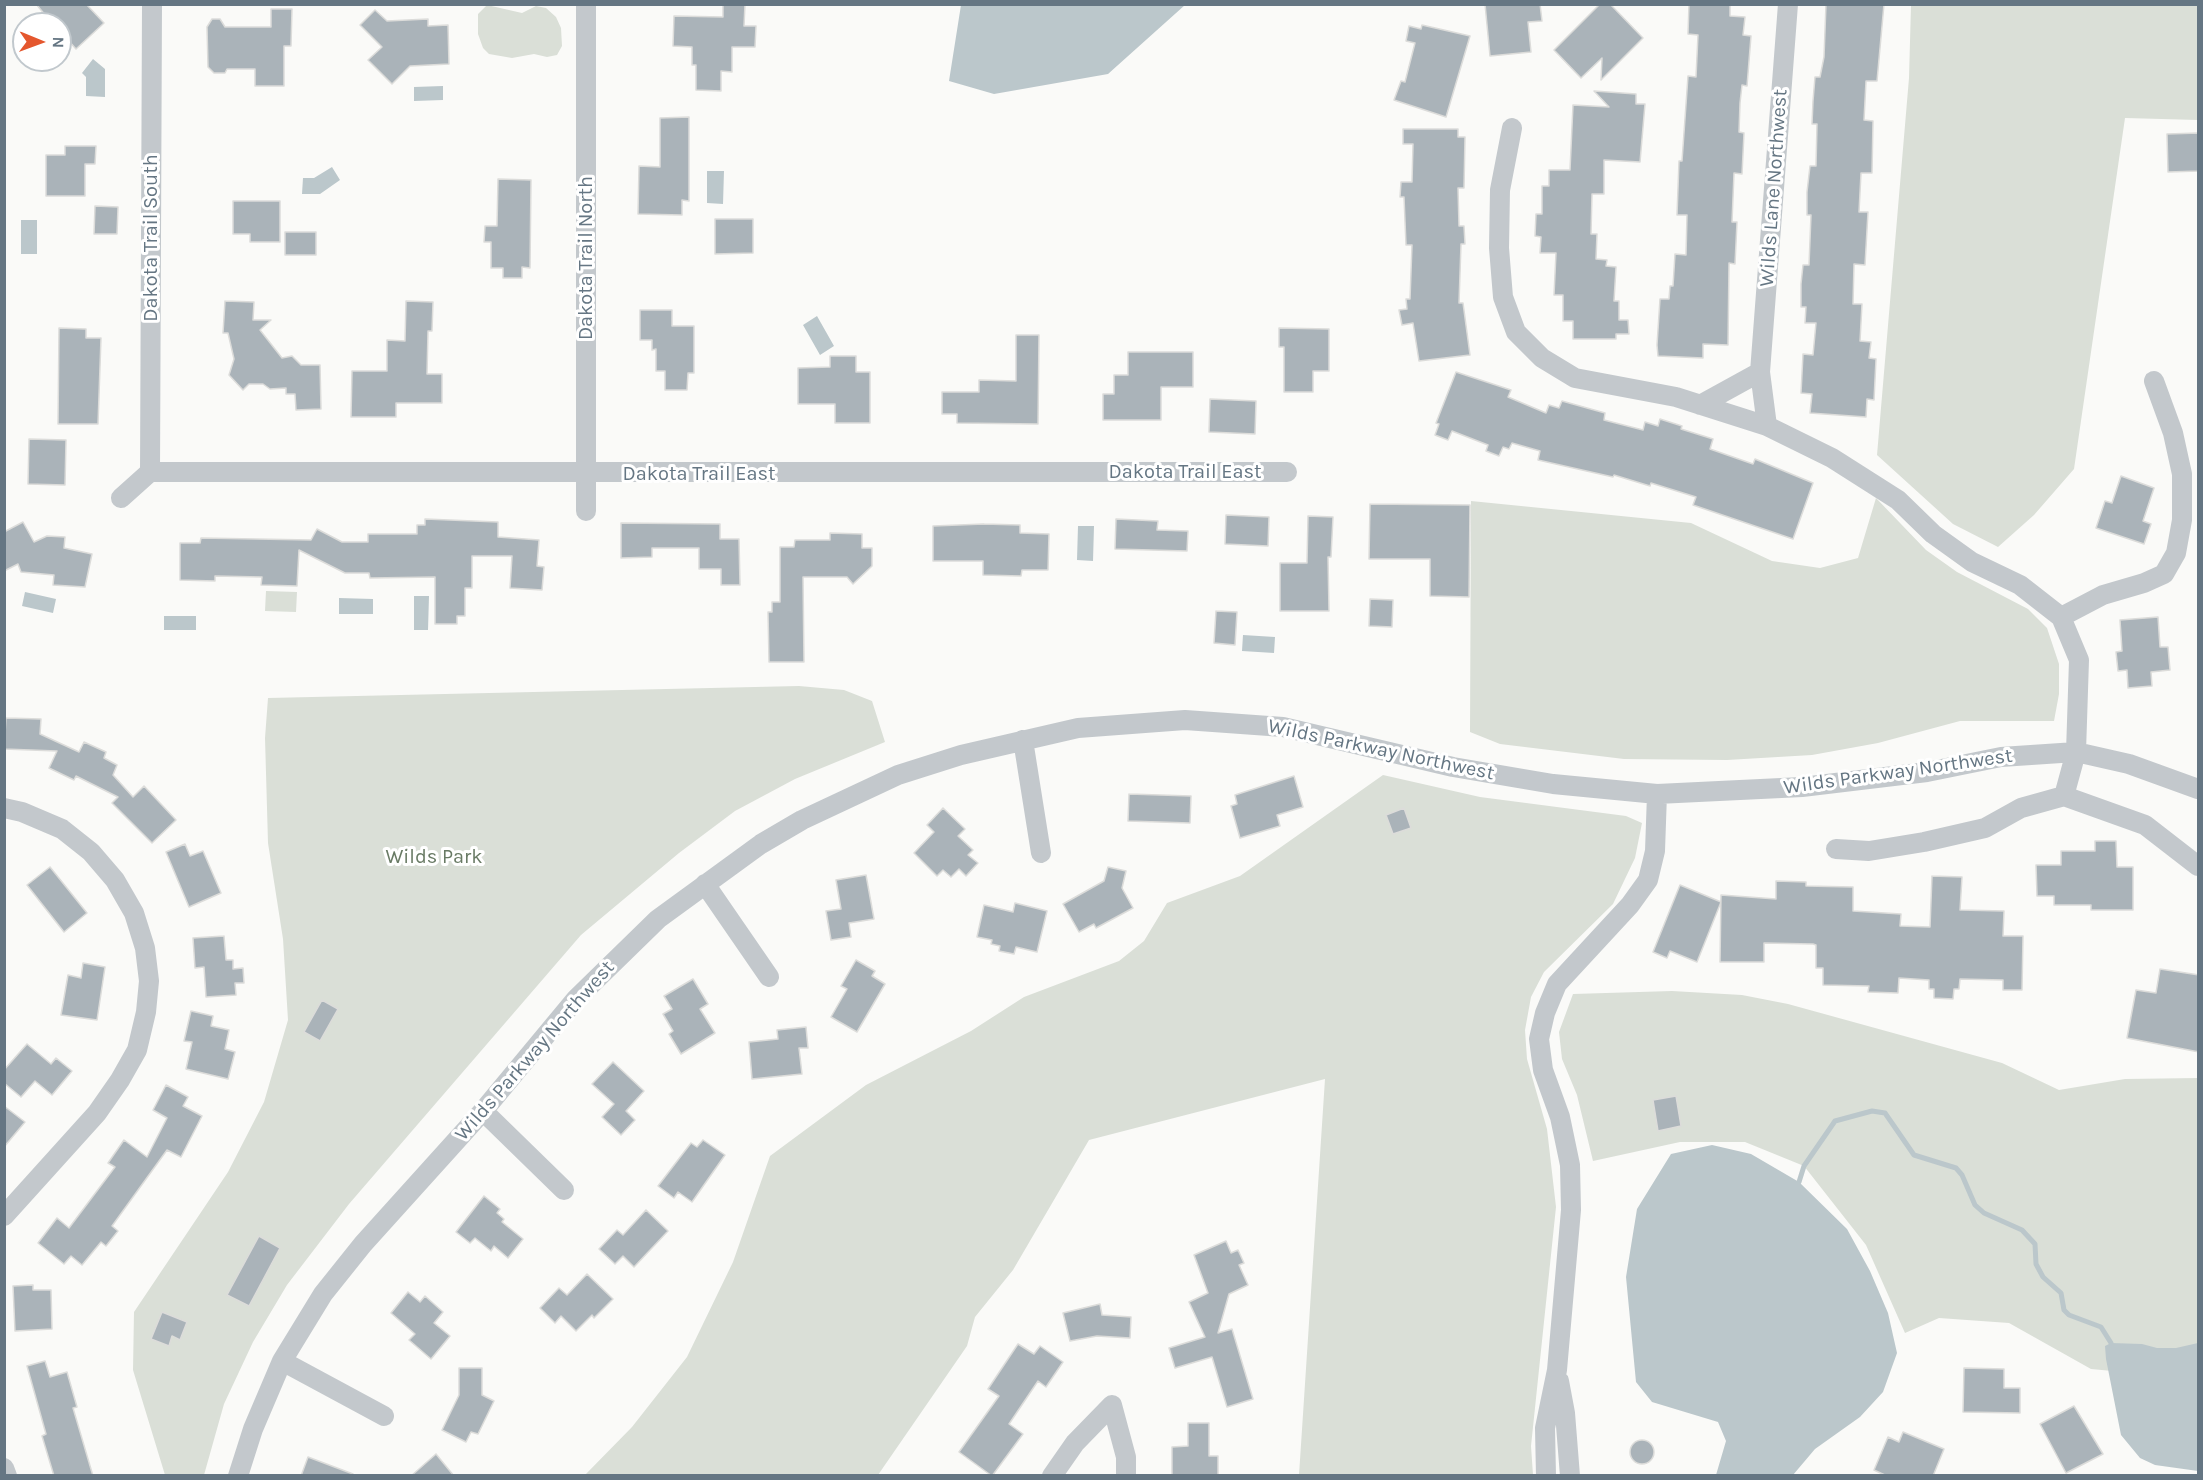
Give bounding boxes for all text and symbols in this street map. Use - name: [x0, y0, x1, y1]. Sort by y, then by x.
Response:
- north arrow: [12, 12, 72, 72]
- text: N: [49, 36, 68, 48]
- street label: Wilds Lane Northwest: [1755, 88, 1793, 288]
- street label: Dakota Trail South: [139, 154, 163, 322]
- street label: Dakota Trail North: [574, 176, 598, 340]
- street label: Dakota Trail East: [1108, 460, 1262, 484]
- street label: Dakota Trail East: [622, 462, 776, 486]
- street label: Wilds Parkway Northwest: [1266, 714, 1496, 786]
- street label: Wilds Parkway Northwest: [1782, 744, 2014, 800]
- park label: Wilds Park: [385, 845, 483, 869]
- street label: Wilds Parkway Northwest: [450, 956, 620, 1146]

